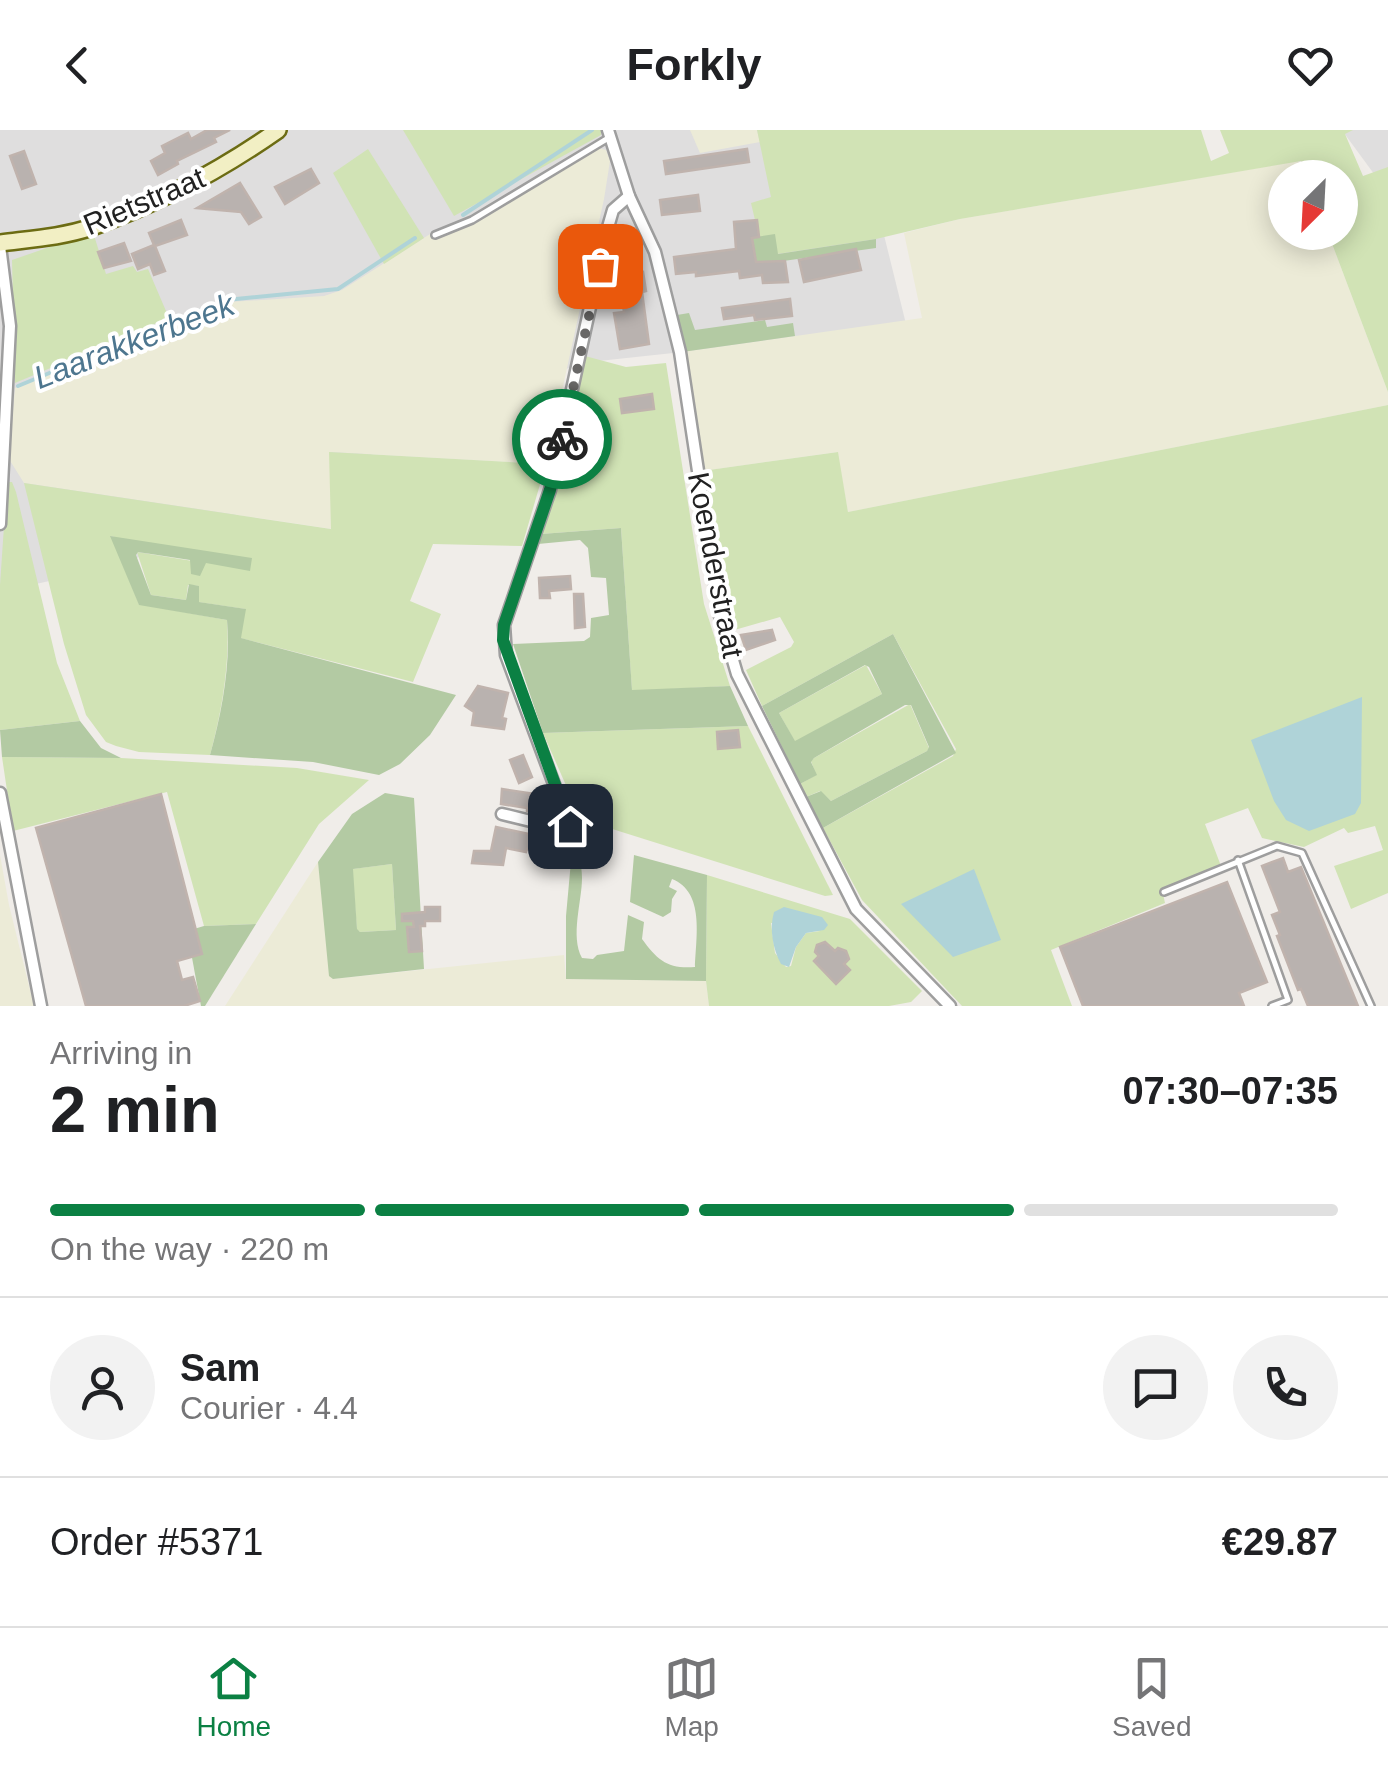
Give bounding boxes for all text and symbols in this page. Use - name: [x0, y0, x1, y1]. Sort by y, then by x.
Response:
- icon: back: [50, 38, 105, 93]
- icon: heart: [1283, 38, 1338, 93]
- text: Forkly: [626, 39, 762, 90]
- street label: Rietstraat: [78, 160, 210, 241]
- north arrow: [1268, 160, 1358, 250]
- map controls: [1268, 160, 1358, 250]
- pin: [558, 224, 643, 309]
- icon: bag: [573, 239, 628, 294]
- water label: Laarakkerbeek: [29, 286, 241, 396]
- courier: [512, 389, 612, 489]
- icon: bike: [535, 412, 590, 467]
- street label: Koenderstraat: [682, 469, 750, 661]
- pin: [528, 784, 613, 869]
- icon: home: [543, 799, 598, 854]
- text: Arriving in: [50, 1035, 192, 1071]
- text: 07:30–07:35: [1122, 1070, 1338, 1112]
- text: 2 min: [50, 1073, 220, 1146]
- text: On the way · 220 m: [50, 1231, 329, 1267]
- button: person: [50, 1335, 155, 1440]
- button: chat: [1103, 1335, 1208, 1440]
- button: phone: [1233, 1335, 1338, 1440]
- text: Sam: [180, 1347, 260, 1389]
- text: Courier · 4.4: [180, 1390, 358, 1426]
- text: Order #5371: [50, 1521, 263, 1563]
- text: €29.87: [1222, 1521, 1338, 1563]
- tab: Home: [196, 1651, 271, 1743]
- tab: Map: [664, 1651, 719, 1743]
- tab: Saved: [1112, 1651, 1191, 1743]

